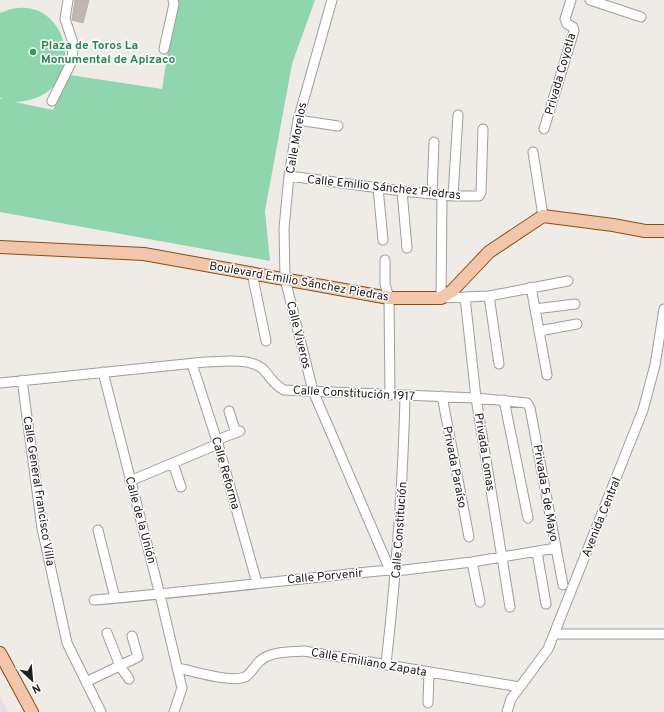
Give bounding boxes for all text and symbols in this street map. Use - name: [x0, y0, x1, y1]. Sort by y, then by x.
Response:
- street label: Privada Coyotla: [542, 31, 580, 117]
- place label: Plaza de Toros La Monumental de Apizaco: [41, 38, 175, 68]
- marker: Plaza de Toros La Monumental de Apizaco: [28, 47, 38, 57]
- street label: Calle Morelos: [283, 101, 311, 175]
- street label: Calle Emilio Sánchez Piedras: [306, 172, 462, 204]
- street label: Boulevard Emilio Sánchez Piedras: [208, 258, 390, 306]
- street label: Calle Viveros: [282, 300, 314, 371]
- street label: Calle Constitución 1917: [292, 383, 415, 405]
- street label: Privada Lomas: [470, 412, 498, 492]
- street label: Calle General Francisco Villa: [18, 415, 58, 567]
- street label: Privada Paraíso: [438, 425, 470, 510]
- street label: Calle Reforma: [207, 435, 243, 512]
- street label: Privada 5 de Mayo: [529, 443, 561, 543]
- street label: Calle de la Unión: [121, 475, 159, 566]
- street label: Avenida Central: [579, 475, 625, 560]
- street label: Calle Constitución: [389, 481, 411, 579]
- street label: Calle Porvenir: [287, 566, 364, 588]
- street label: Calle Emiliano Zapata: [310, 645, 428, 681]
- north arrow: [12, 660, 52, 700]
- text: N: [29, 680, 43, 696]

